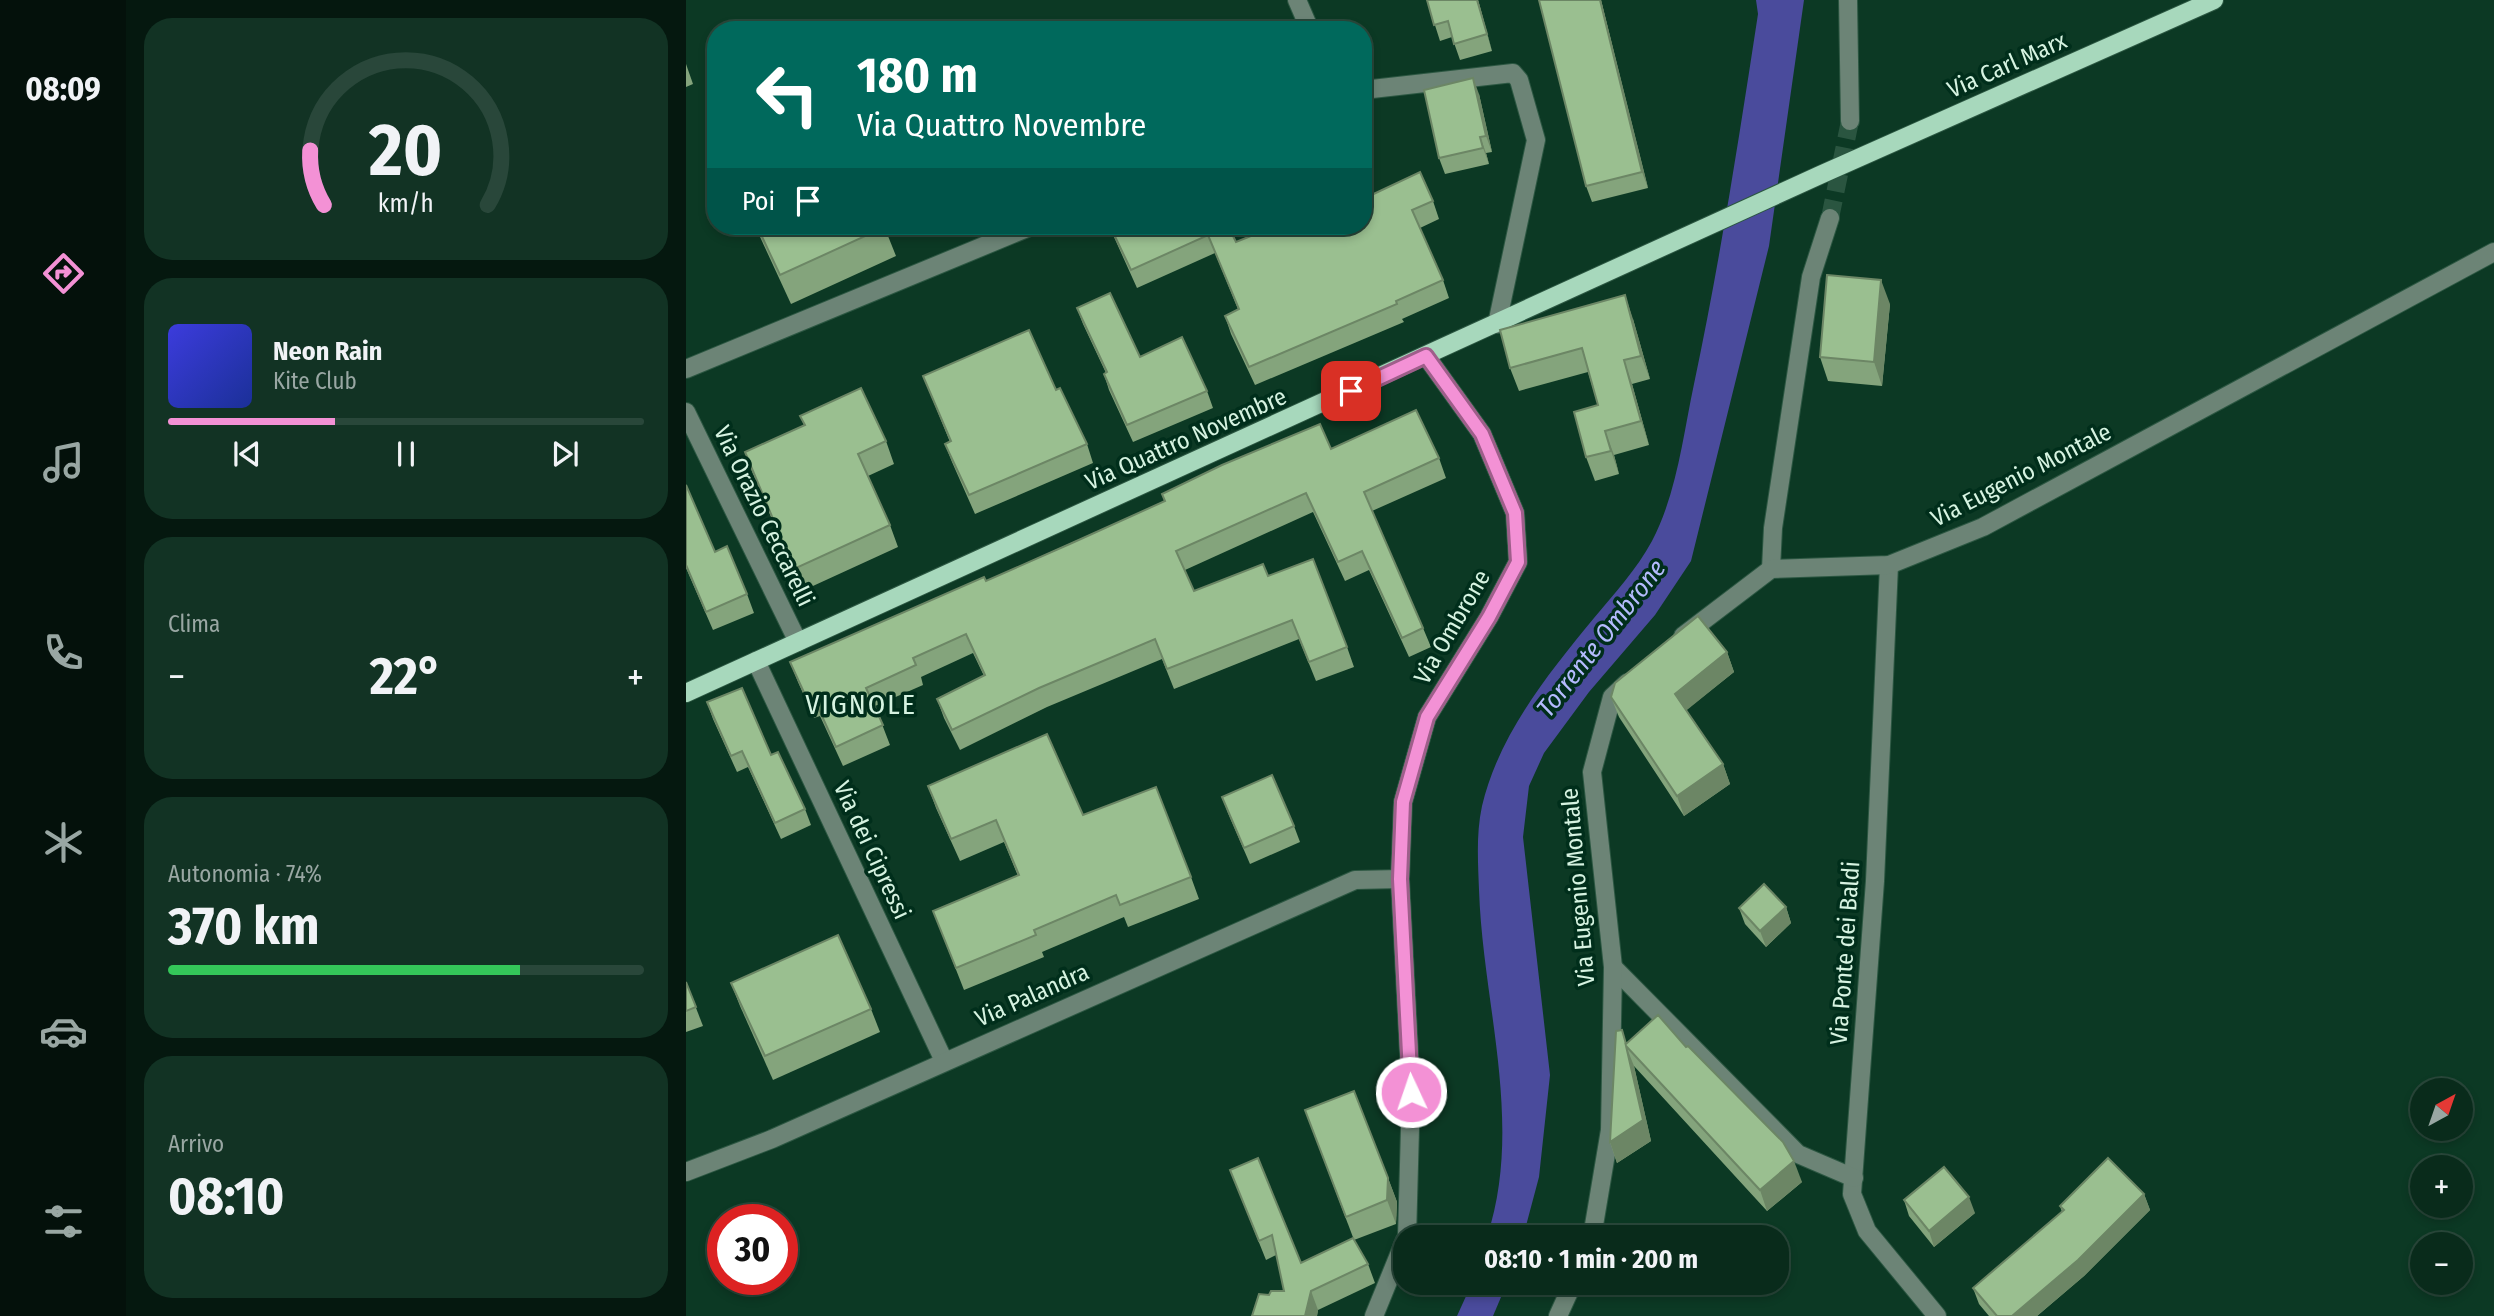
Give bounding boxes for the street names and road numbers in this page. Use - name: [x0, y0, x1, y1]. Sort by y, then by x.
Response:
- street label: Via Carl Marx: [1943, 26, 2071, 104]
- street label: Via Quattro Novembre: [1081, 382, 1291, 496]
- street label: Via Eugenio Montale: [1926, 417, 2116, 533]
- street label: Via Orazio Ceccarelli: [708, 421, 820, 611]
- street label: Via Ombrone: [1408, 565, 1496, 689]
- street label: Via dei Cipressi: [828, 777, 916, 923]
- street label: Via Eugenio Montale: [1555, 787, 1601, 987]
- street label: Via Ponte dei Baldi: [1825, 860, 1865, 1046]
- street label: Via Palandra: [971, 958, 1093, 1032]

